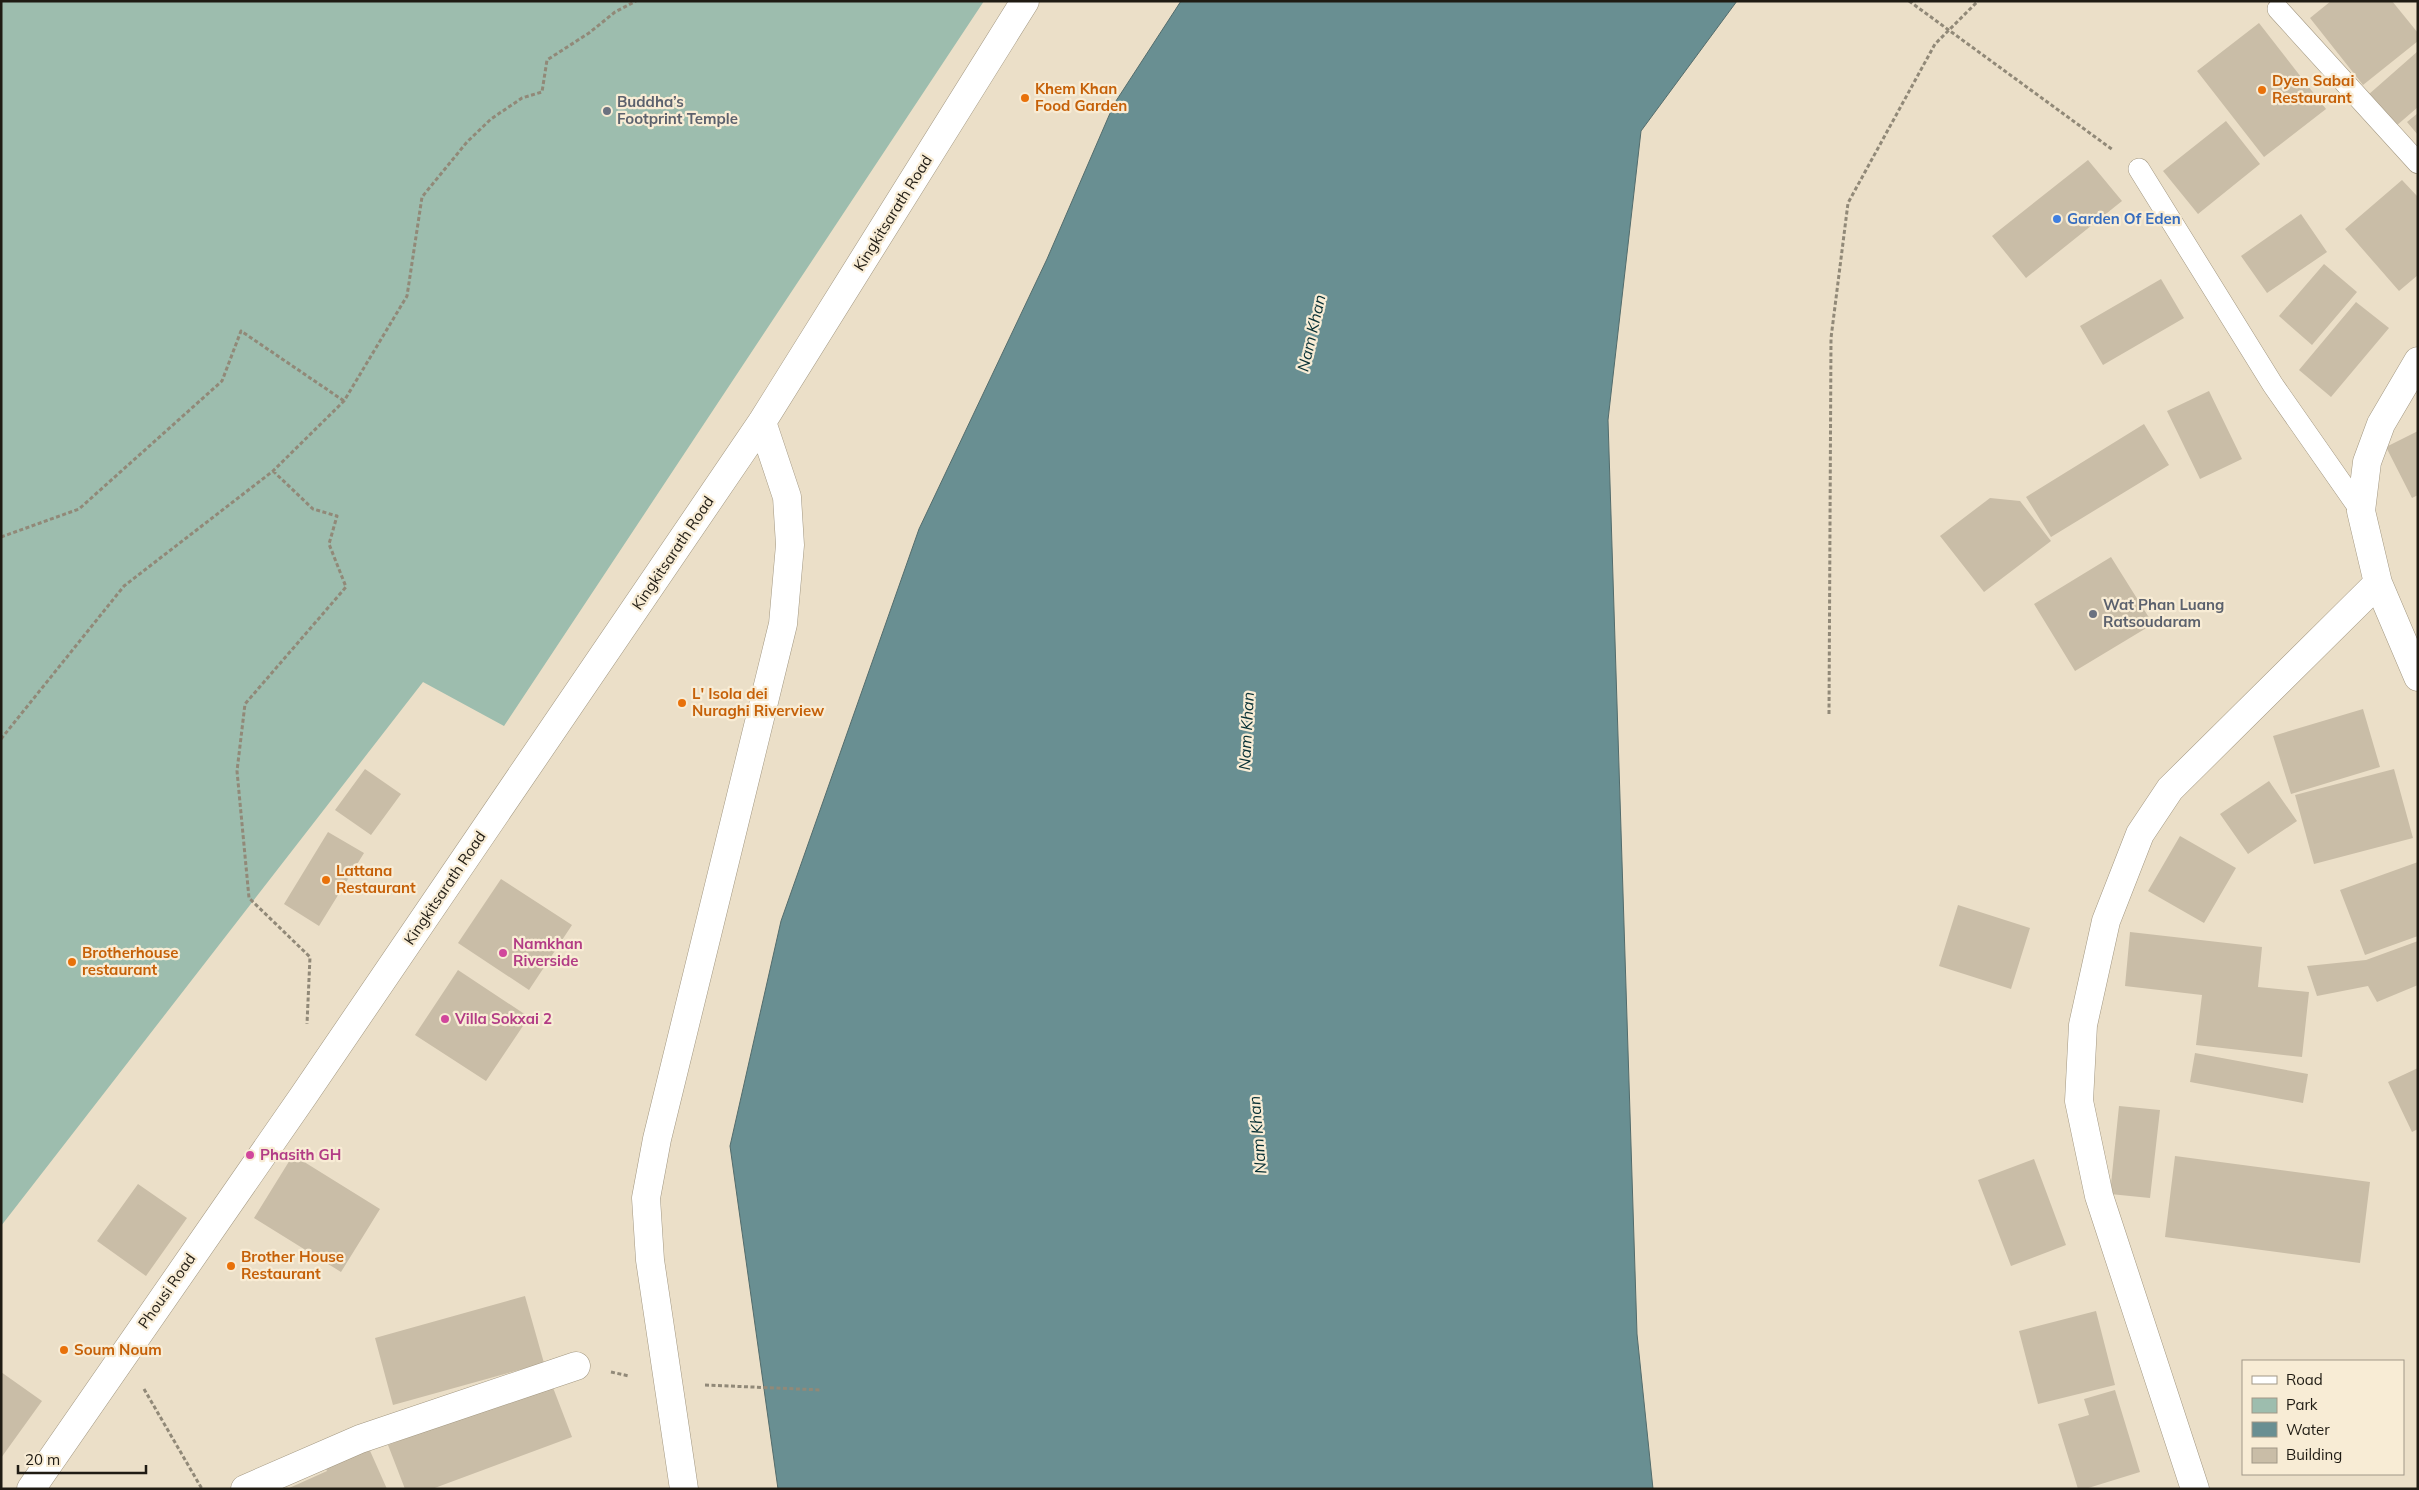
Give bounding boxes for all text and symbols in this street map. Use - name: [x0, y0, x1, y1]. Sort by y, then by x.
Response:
- place label: Dyen Sabai Restaurant: [2272, 71, 2354, 107]
- place label: Khem Khan Food Garden: [1035, 79, 1127, 115]
- marker: Dyen Sabai Restaurant: [2256, 84, 2268, 96]
- place label: Buddha’s Footprint Temple: [617, 92, 738, 128]
- marker: Khem Khan Food Garden: [1019, 92, 1031, 104]
- marker: Buddha’s Footprint Temple: [601, 105, 613, 117]
- street label: Kingkitsarath Road: [849, 151, 936, 274]
- place label: Garden Of Eden: [2067, 209, 2181, 228]
- marker: Garden Of Eden: [2051, 213, 2063, 225]
- water label: Nam Khan: [1292, 293, 1330, 373]
- street label: Kingkitsarath Road: [628, 492, 718, 613]
- place label: Wat Phan Luang Ratsoudaram: [2103, 595, 2224, 631]
- marker: Wat Phan Luang Ratsoudaram: [2087, 608, 2099, 620]
- place label: L' Isola dei Nuraghi Riverview: [692, 684, 825, 720]
- water label: Nam Khan: [1234, 691, 1258, 771]
- marker: L' Isola dei Nuraghi Riverview: [676, 697, 688, 709]
- street label: Kingkitsarath Road: [400, 827, 490, 948]
- place label: Lattana Restaurant: [336, 861, 416, 897]
- marker: Lattana Restaurant: [320, 874, 332, 886]
- place label: Namkhan Riverside: [513, 934, 583, 970]
- place label: Brotherhouse restaurant: [82, 943, 178, 979]
- marker: Namkhan Riverside: [497, 947, 509, 959]
- marker: Brotherhouse restaurant: [66, 956, 78, 968]
- place label: Villa Sokxai 2: [454, 1009, 552, 1028]
- marker: Villa Sokxai 2: [439, 1013, 451, 1025]
- water label: Nam Khan: [1244, 1095, 1270, 1175]
- place label: Phasith GH: [260, 1145, 341, 1164]
- marker: Phasith GH: [244, 1149, 256, 1161]
- place label: Brother House Restaurant: [241, 1247, 344, 1283]
- street label: Phousi Road: [134, 1249, 199, 1332]
- marker: Brother House Restaurant: [225, 1260, 237, 1272]
- place label: Soum Noum: [74, 1340, 162, 1359]
- marker: Soum Noum: [58, 1344, 70, 1356]
- legend: [2242, 1360, 2404, 1475]
- text: Road: [2286, 1370, 2323, 1389]
- text: Park: [2286, 1395, 2318, 1414]
- text: Water: [2286, 1420, 2330, 1439]
- scale bar: [18, 1442, 145, 1474]
- text: Building: [2286, 1445, 2342, 1464]
- text: 20 m: [25, 1450, 60, 1469]

